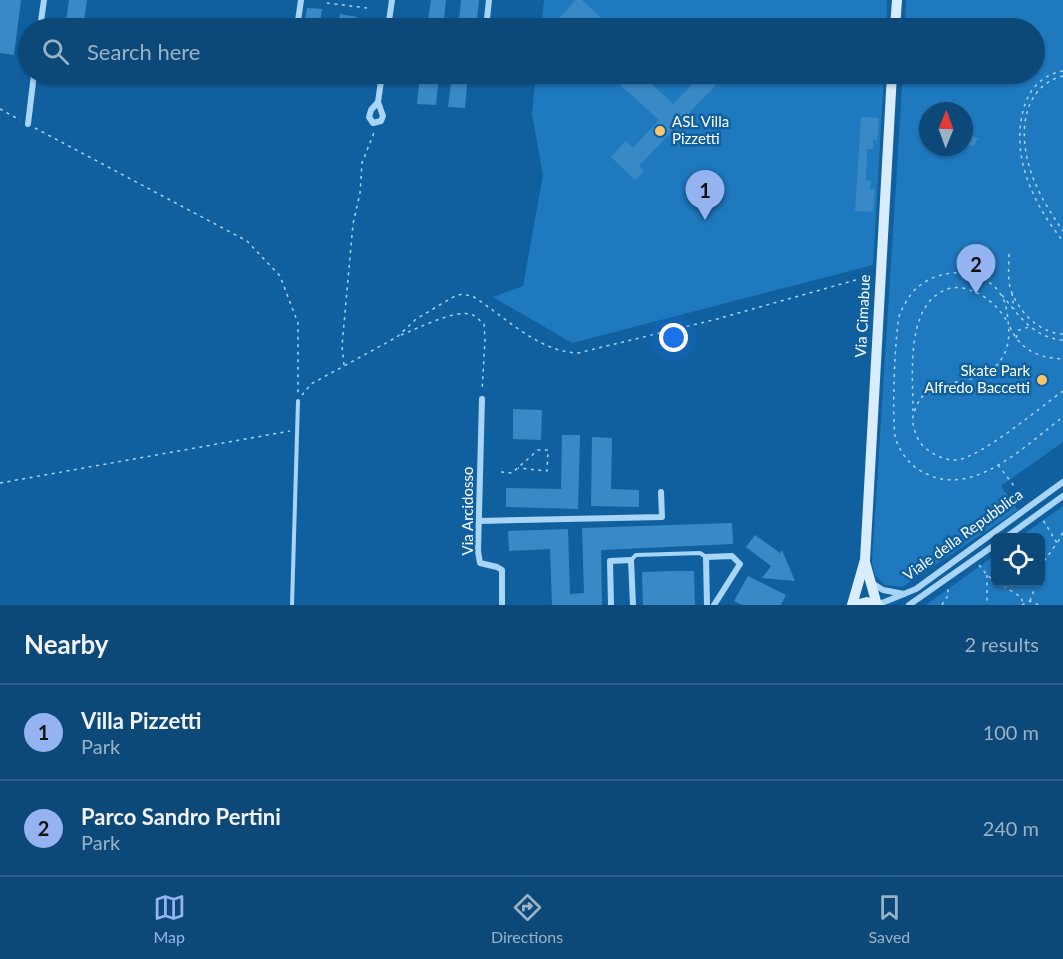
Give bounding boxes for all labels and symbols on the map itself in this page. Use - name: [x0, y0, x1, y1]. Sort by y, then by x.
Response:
- north arrow: [919, 102, 973, 156]
- place label: ASL Villa Pizzetti: [672, 112, 729, 147]
- marker: ASL Villa Pizzetti: [653, 124, 667, 138]
- pin: 1: [686, 170, 724, 220]
- pin: 2: [956, 244, 996, 294]
- street label: Via Cimabue: [851, 274, 873, 358]
- your location: [659, 323, 688, 352]
- place label: Skate Park Alfredo Baccetti: [924, 361, 1030, 396]
- marker: Skate Park Alfredo Baccetti: [1035, 373, 1049, 387]
- street label: Via Arcidosso: [458, 467, 476, 556]
- street label: Viale della Repubblica: [899, 485, 1026, 584]

